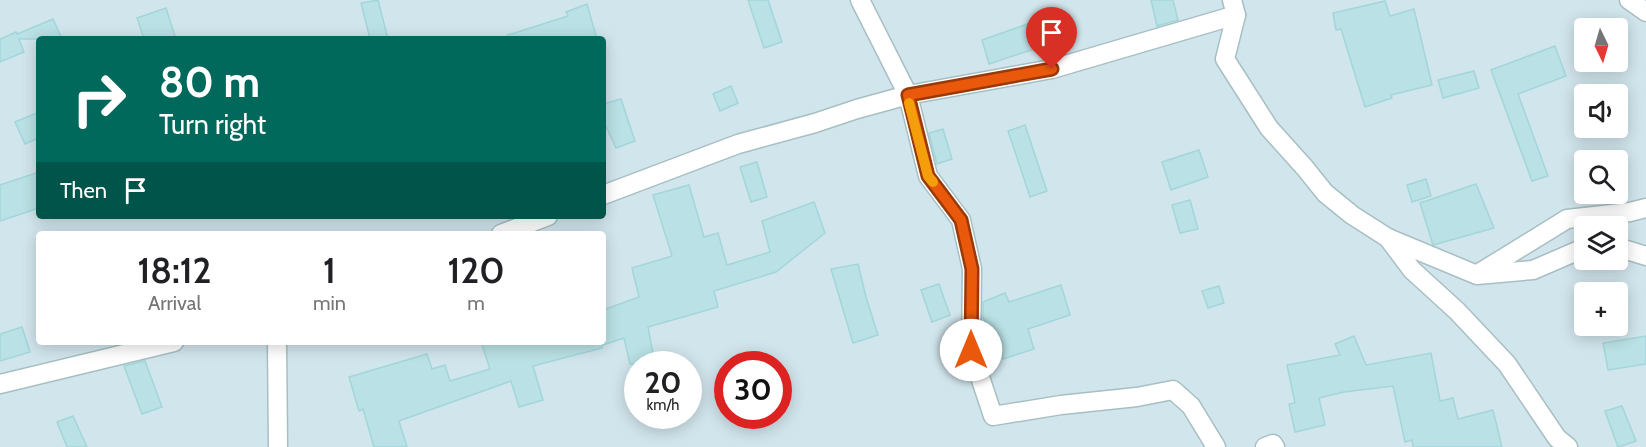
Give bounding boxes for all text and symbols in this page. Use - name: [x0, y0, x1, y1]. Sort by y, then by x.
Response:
- pin: [1026, 7, 1077, 69]
- icon: arrive: [1035, 16, 1068, 49]
- north arrow: [1574, 18, 1628, 72]
- map controls: [1574, 18, 1628, 336]
- text: 80 m: [159, 56, 260, 108]
- icon: right: [60, 60, 138, 138]
- button: sound: [1574, 84, 1628, 138]
- text: Turn right: [159, 108, 266, 141]
- button: search: [1574, 150, 1628, 204]
- icon: arrive: [119, 174, 152, 207]
- text: Then: [60, 177, 107, 204]
- button: layers: [1574, 216, 1628, 270]
- text: 18:12: [138, 248, 212, 292]
- text: 1: [323, 248, 336, 292]
- text: 120: [447, 248, 504, 292]
- button: +: [1574, 282, 1628, 336]
- text: Arrival: [148, 291, 201, 315]
- text: min: [313, 291, 346, 315]
- text: m: [467, 291, 485, 315]
- position arrow: [939, 318, 1003, 382]
- speed limit sign: 30: [714, 351, 792, 429]
- text: 20: [644, 364, 682, 401]
- text: km/h: [647, 396, 679, 414]

